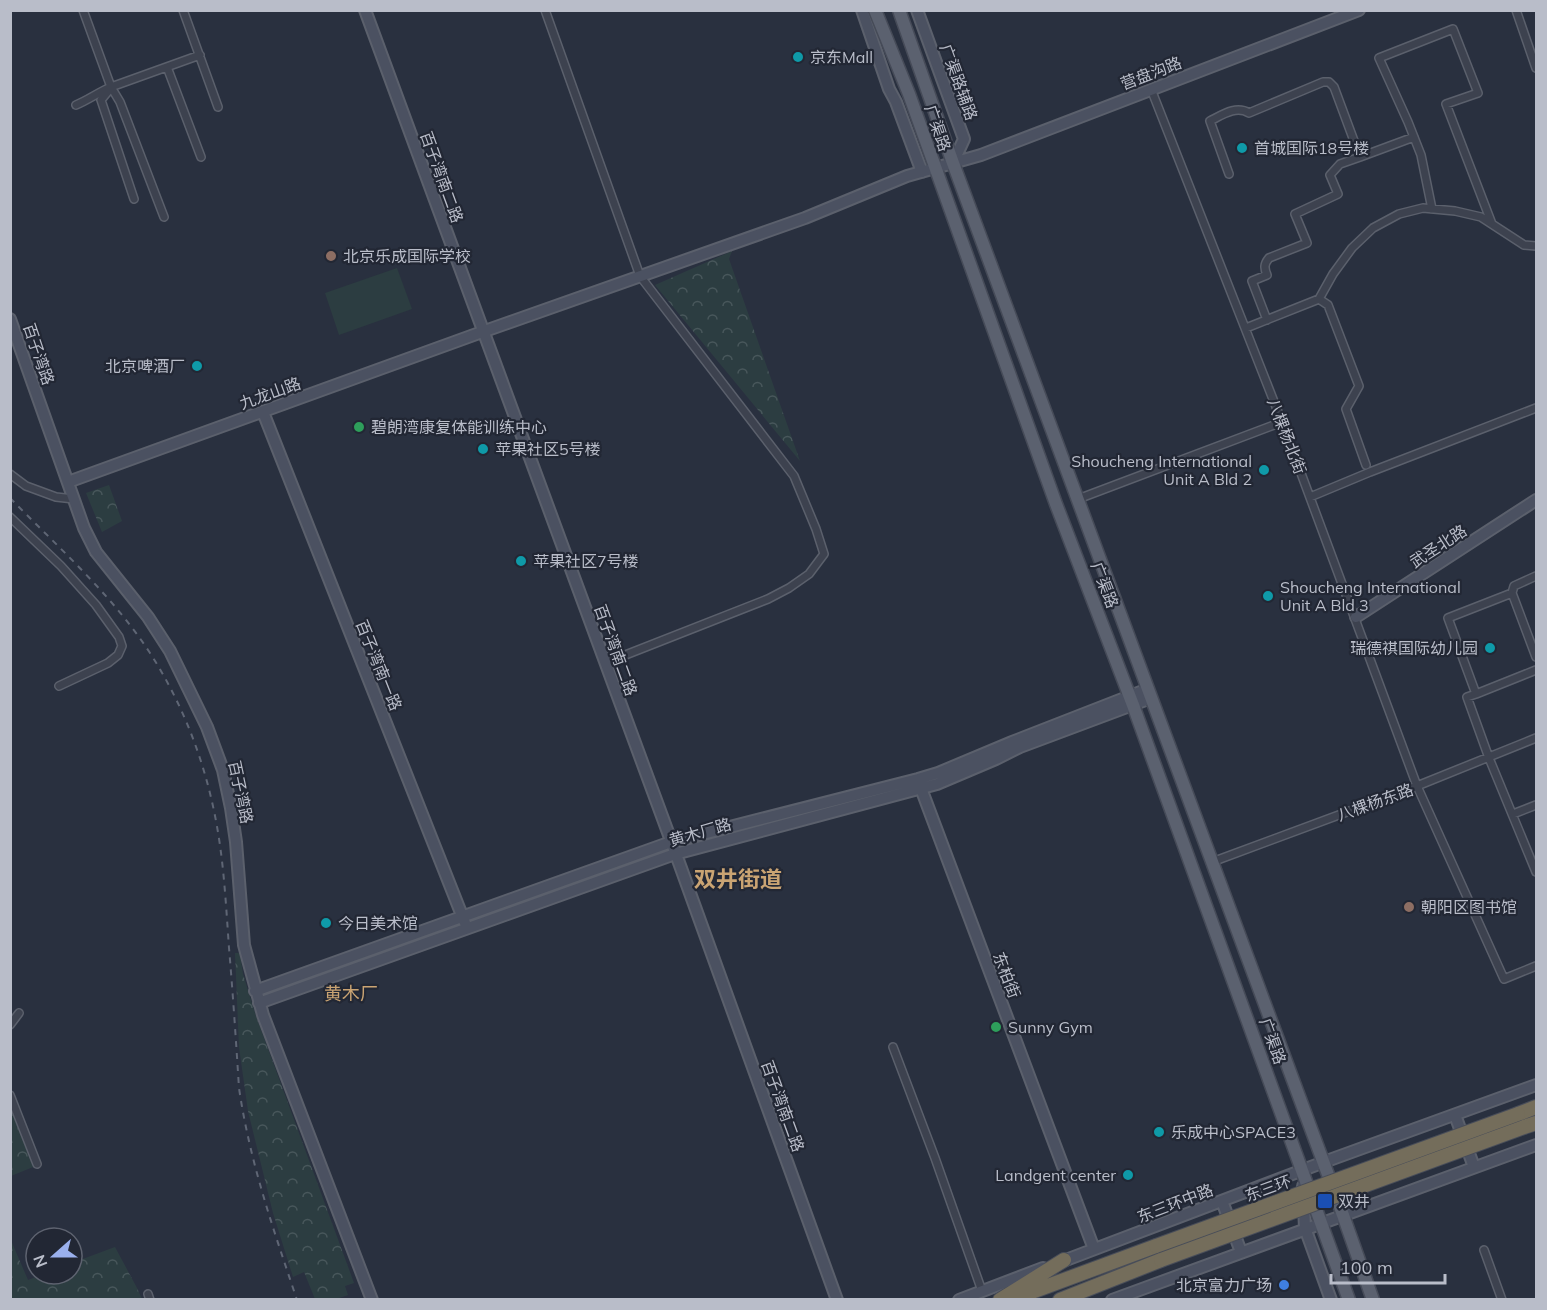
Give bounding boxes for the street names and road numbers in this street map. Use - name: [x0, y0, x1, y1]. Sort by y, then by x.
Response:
- street label: 广渠路辅路: [936, 41, 982, 123]
- street label: 营盘沟路: [1118, 52, 1184, 94]
- street label: 广渠路: [921, 102, 955, 154]
- street label: 百子湾南二路: [416, 128, 468, 226]
- street label: 百子湾路: [19, 320, 59, 388]
- street label: 九龙山路: [237, 373, 303, 413]
- street label: 八棵杨北街: [1263, 395, 1311, 477]
- street label: 武圣北路: [1406, 520, 1470, 572]
- street label: 广渠路: [1087, 559, 1123, 611]
- street label: 百子湾南二路: [590, 601, 642, 699]
- street label: 百子湾南一路: [352, 617, 406, 713]
- street label: 百子湾路: [225, 759, 257, 825]
- street label: 八棵杨东路: [1334, 779, 1416, 825]
- street label: 黄木厂路: [666, 814, 734, 850]
- street label: 东柏街: [989, 949, 1025, 1001]
- street label: 广渠路: [1255, 1015, 1291, 1067]
- street label: 百子湾南二路: [757, 1057, 809, 1155]
- street label: 东三环: [1242, 1170, 1294, 1206]
- street label: 东三环中路: [1134, 1179, 1216, 1227]

